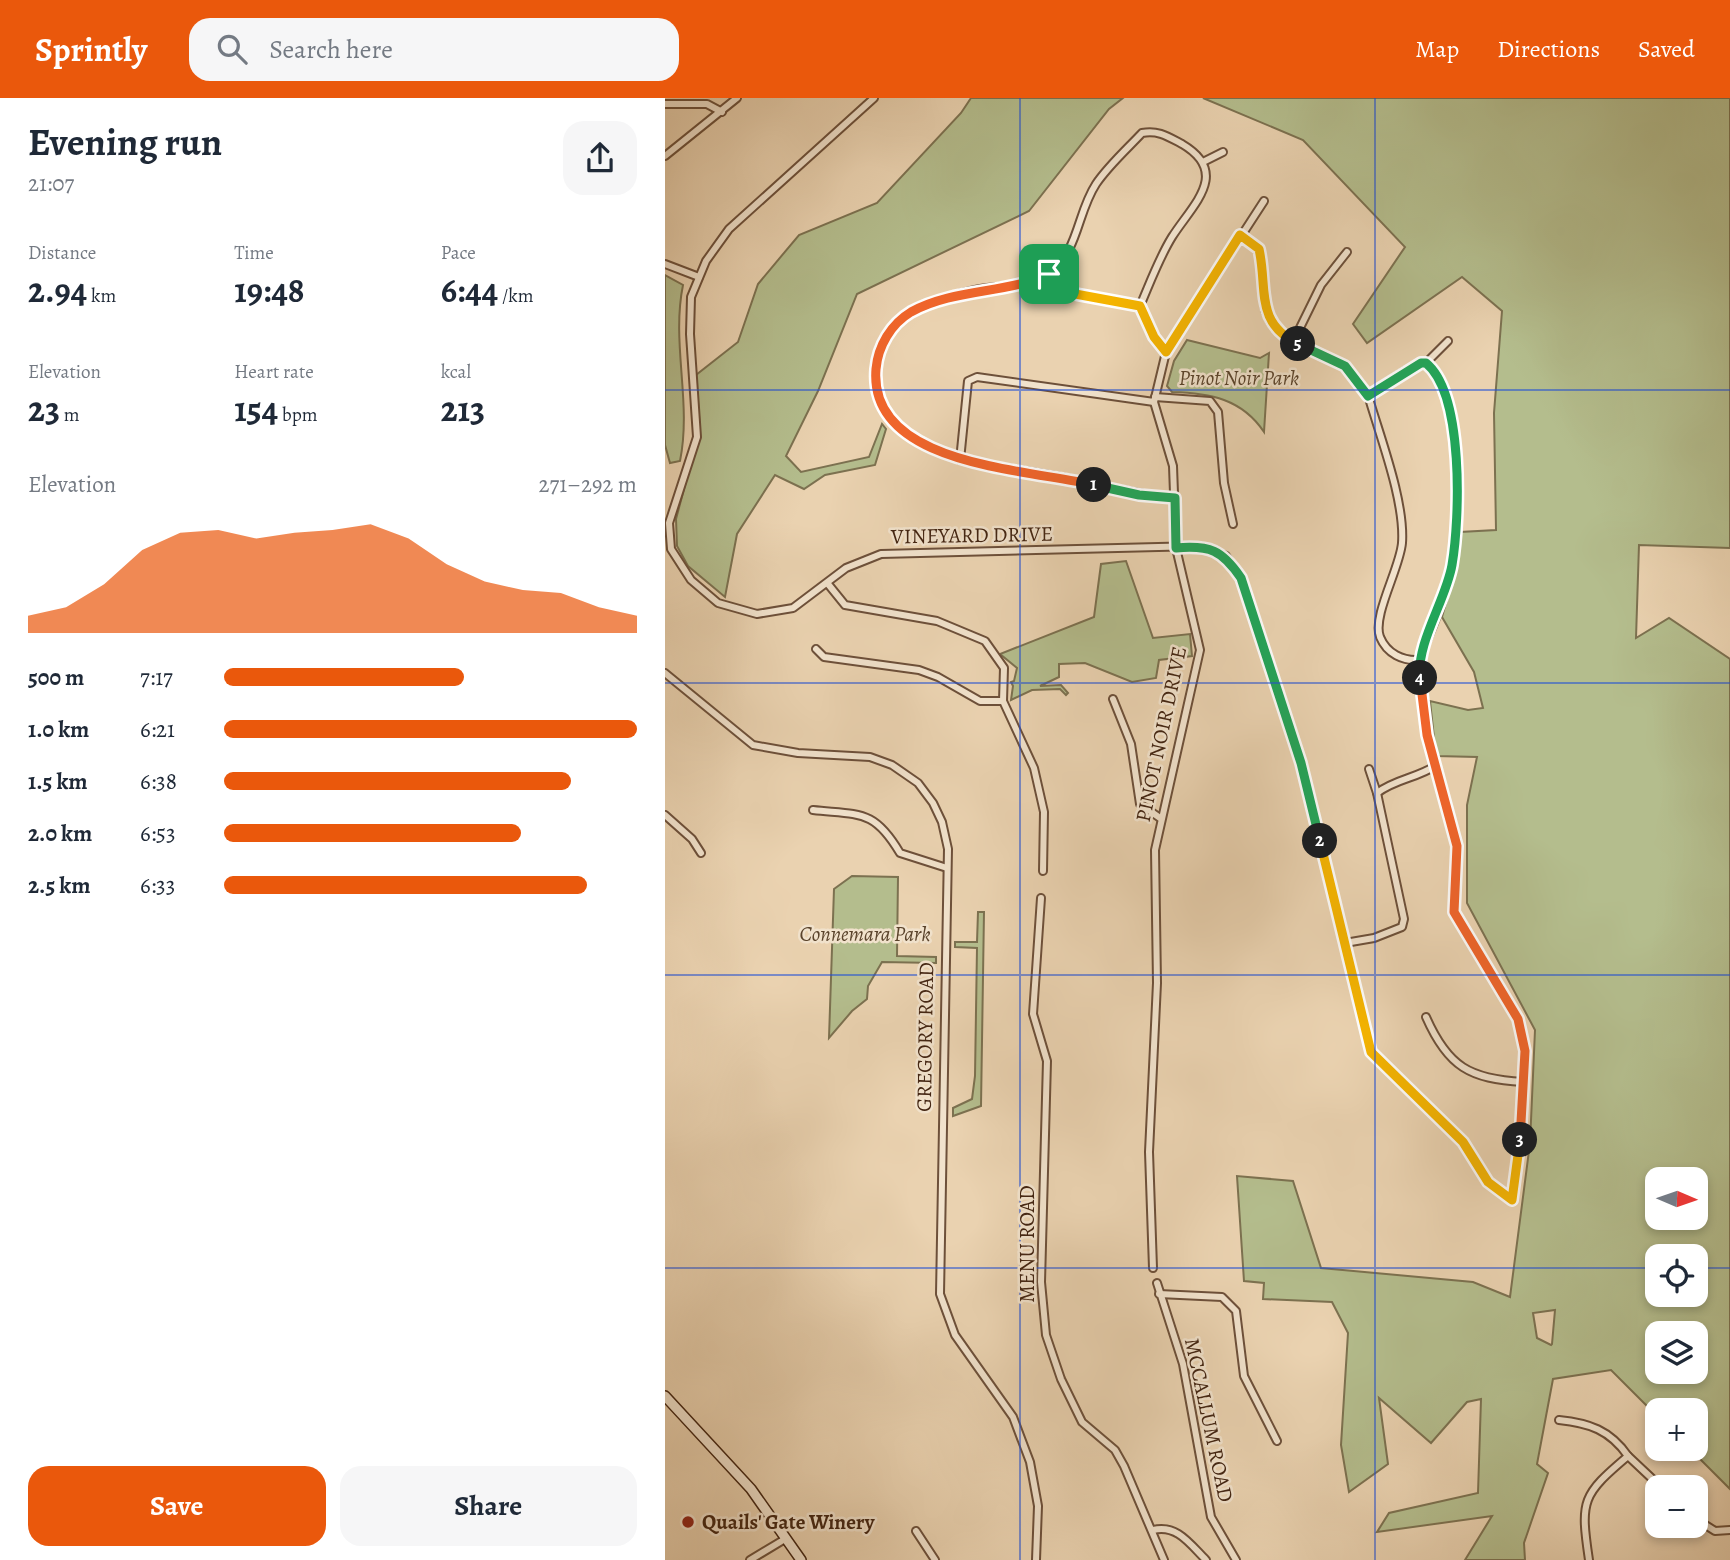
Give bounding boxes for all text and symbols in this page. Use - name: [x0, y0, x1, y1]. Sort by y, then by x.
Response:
- search box: [189, 18, 679, 81]
- text: Sprintly: [35, 27, 147, 72]
- icon: search: [213, 30, 251, 68]
- text: Search here: [269, 32, 393, 67]
- text: Map: [1415, 33, 1459, 65]
- text: Directions: [1497, 33, 1600, 65]
- text: Saved: [1638, 33, 1695, 65]
- text: Evening run: [28, 116, 222, 168]
- button: share: [563, 121, 637, 195]
- text: 21:07: [28, 168, 74, 199]
- text: Distance: [28, 240, 96, 266]
- text: Time: [234, 240, 274, 266]
- text: Pace: [441, 240, 476, 266]
- pin: [1019, 244, 1079, 304]
- icon: arrive: [1030, 255, 1068, 293]
- text: 2.94: [28, 266, 87, 314]
- text: 19:48: [234, 266, 305, 314]
- text: 6:44: [441, 266, 498, 314]
- text: km: [87, 283, 116, 309]
- text: /km: [498, 283, 534, 309]
- pin: 5: [1281, 327, 1315, 362]
- text: 5: [1293, 330, 1302, 356]
- text: Elevation: [28, 359, 101, 385]
- text: Heart rate: [234, 359, 314, 385]
- text: kcal: [441, 359, 471, 385]
- park label: Pinot Noir Park: [1179, 364, 1299, 392]
- text: 23: [28, 385, 60, 433]
- text: 154: [234, 385, 278, 433]
- text: 213: [441, 385, 485, 433]
- text: m: [60, 402, 80, 428]
- text: bpm: [278, 402, 318, 428]
- pin: 1: [1077, 468, 1111, 502]
- text: Elevation: [28, 469, 116, 500]
- text: 271–292 m: [539, 469, 637, 500]
- text: 1: [1090, 471, 1097, 497]
- street label: VINEYARD DRIVE: [890, 520, 1053, 550]
- street label: PINOT NOIR DRIVE: [1129, 644, 1193, 824]
- pin: 4: [1403, 660, 1437, 696]
- text: 500 m: [28, 662, 84, 693]
- text: 7:17: [140, 662, 173, 693]
- text: 4: [1415, 664, 1424, 690]
- text: 1.0 km: [28, 714, 89, 745]
- text: 6:21: [140, 714, 175, 745]
- text: 1.5 km: [28, 766, 88, 797]
- text: 6:38: [140, 766, 177, 797]
- text: 2.0 km: [28, 818, 92, 849]
- text: 6:53: [140, 818, 176, 849]
- pin: 2: [1303, 824, 1337, 858]
- text: 2: [1315, 827, 1324, 853]
- text: 2.5 km: [28, 870, 90, 901]
- text: 6:33: [140, 870, 175, 901]
- park label: Connemara Park: [800, 920, 930, 948]
- street label: GREGORY ROAD: [910, 962, 940, 1112]
- pin: 3: [1503, 1122, 1537, 1158]
- text: 3: [1515, 1126, 1524, 1152]
- north arrow: [1645, 1167, 1708, 1230]
- map controls: [1645, 1167, 1708, 1538]
- street label: MENU ROAD: [1013, 1185, 1041, 1303]
- button: locate: [1645, 1244, 1708, 1307]
- button: layers: [1645, 1321, 1708, 1384]
- street label: MCCALLUM ROAD: [1178, 1335, 1240, 1505]
- button: +: [1645, 1398, 1708, 1461]
- button: Save: [28, 1466, 326, 1546]
- button: Share: [340, 1466, 637, 1546]
- button: −: [1645, 1475, 1708, 1538]
- place label: Quails' Gate Winery: [702, 1508, 876, 1536]
- marker: Quails' Gate Winery: [680, 1514, 696, 1530]

